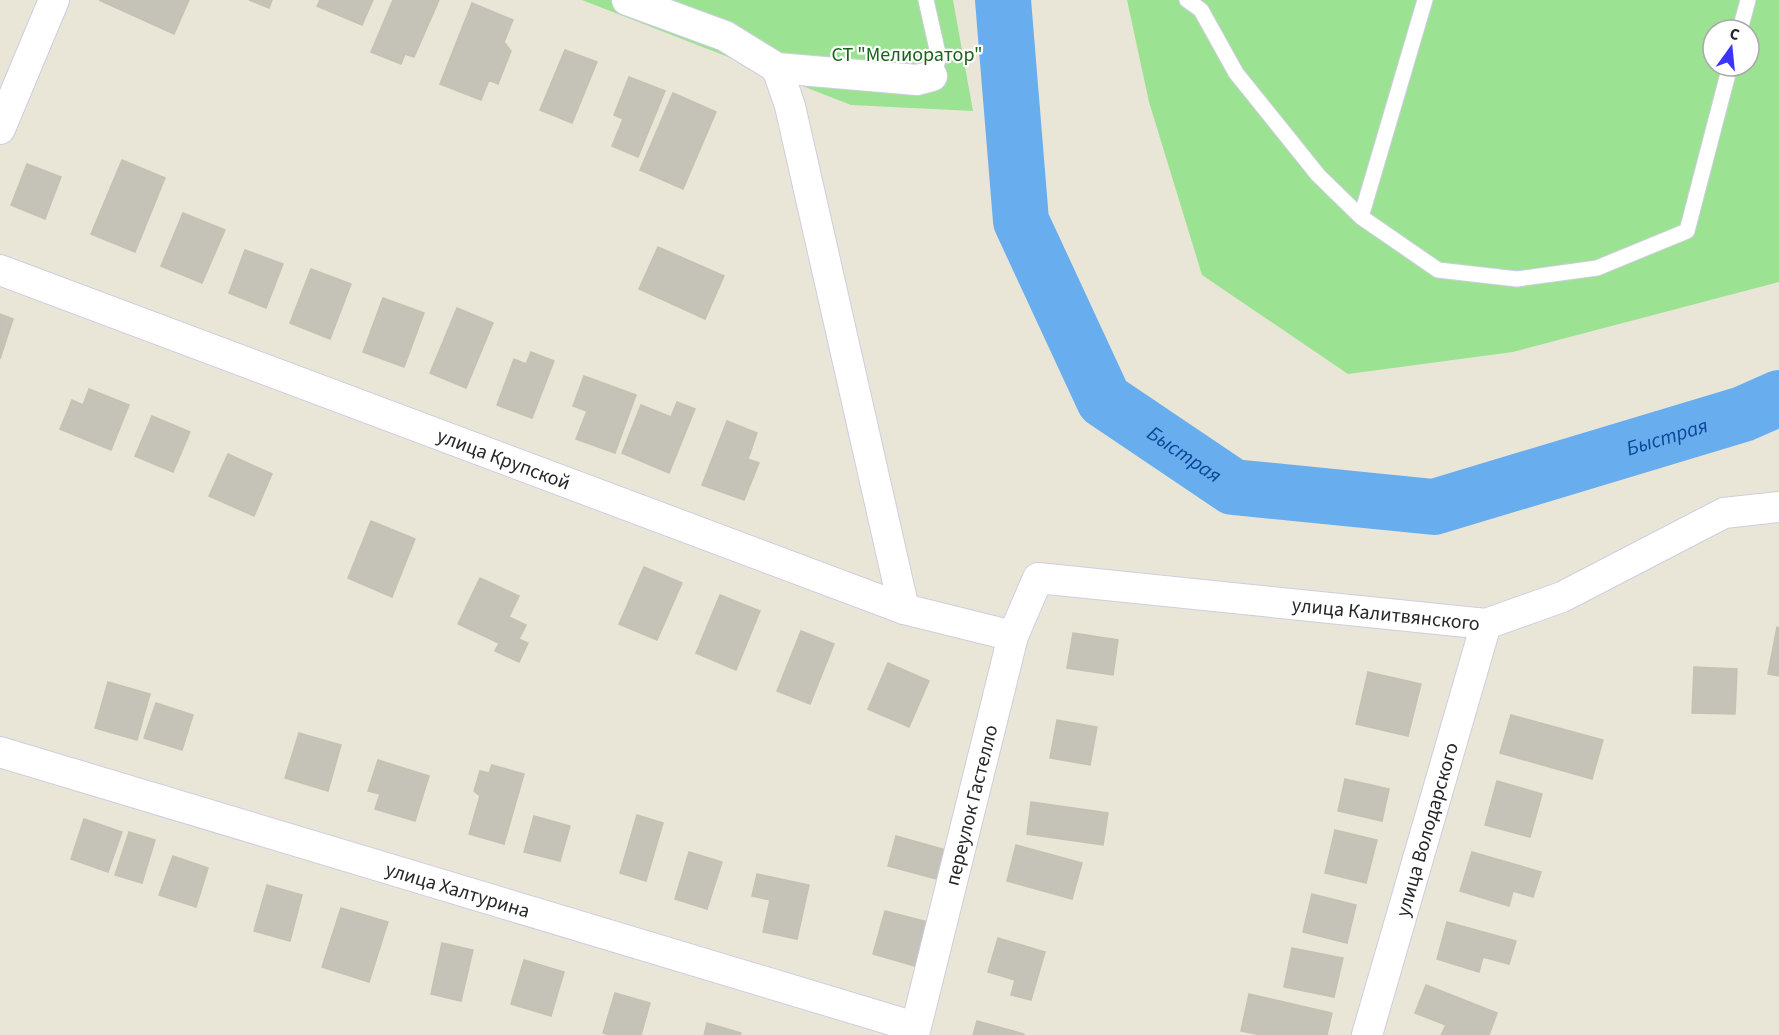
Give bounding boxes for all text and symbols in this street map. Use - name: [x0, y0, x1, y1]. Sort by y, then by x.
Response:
- north arrow: [1701, 18, 1761, 78]
- text: С: [1727, 23, 1742, 46]
- park label: СТ "Мелиоратор": [832, 41, 982, 69]
- water label: Быстрая: [1622, 410, 1712, 463]
- water label: Быстрая: [1141, 418, 1228, 490]
- street label: улица Крупской: [433, 422, 574, 498]
- street label: улица Калитвянского: [1291, 591, 1481, 638]
- street label: переулок Гастелло: [939, 722, 1005, 889]
- street label: улица Володарского: [1389, 739, 1466, 920]
- street label: улица Халтурина: [382, 856, 533, 925]

